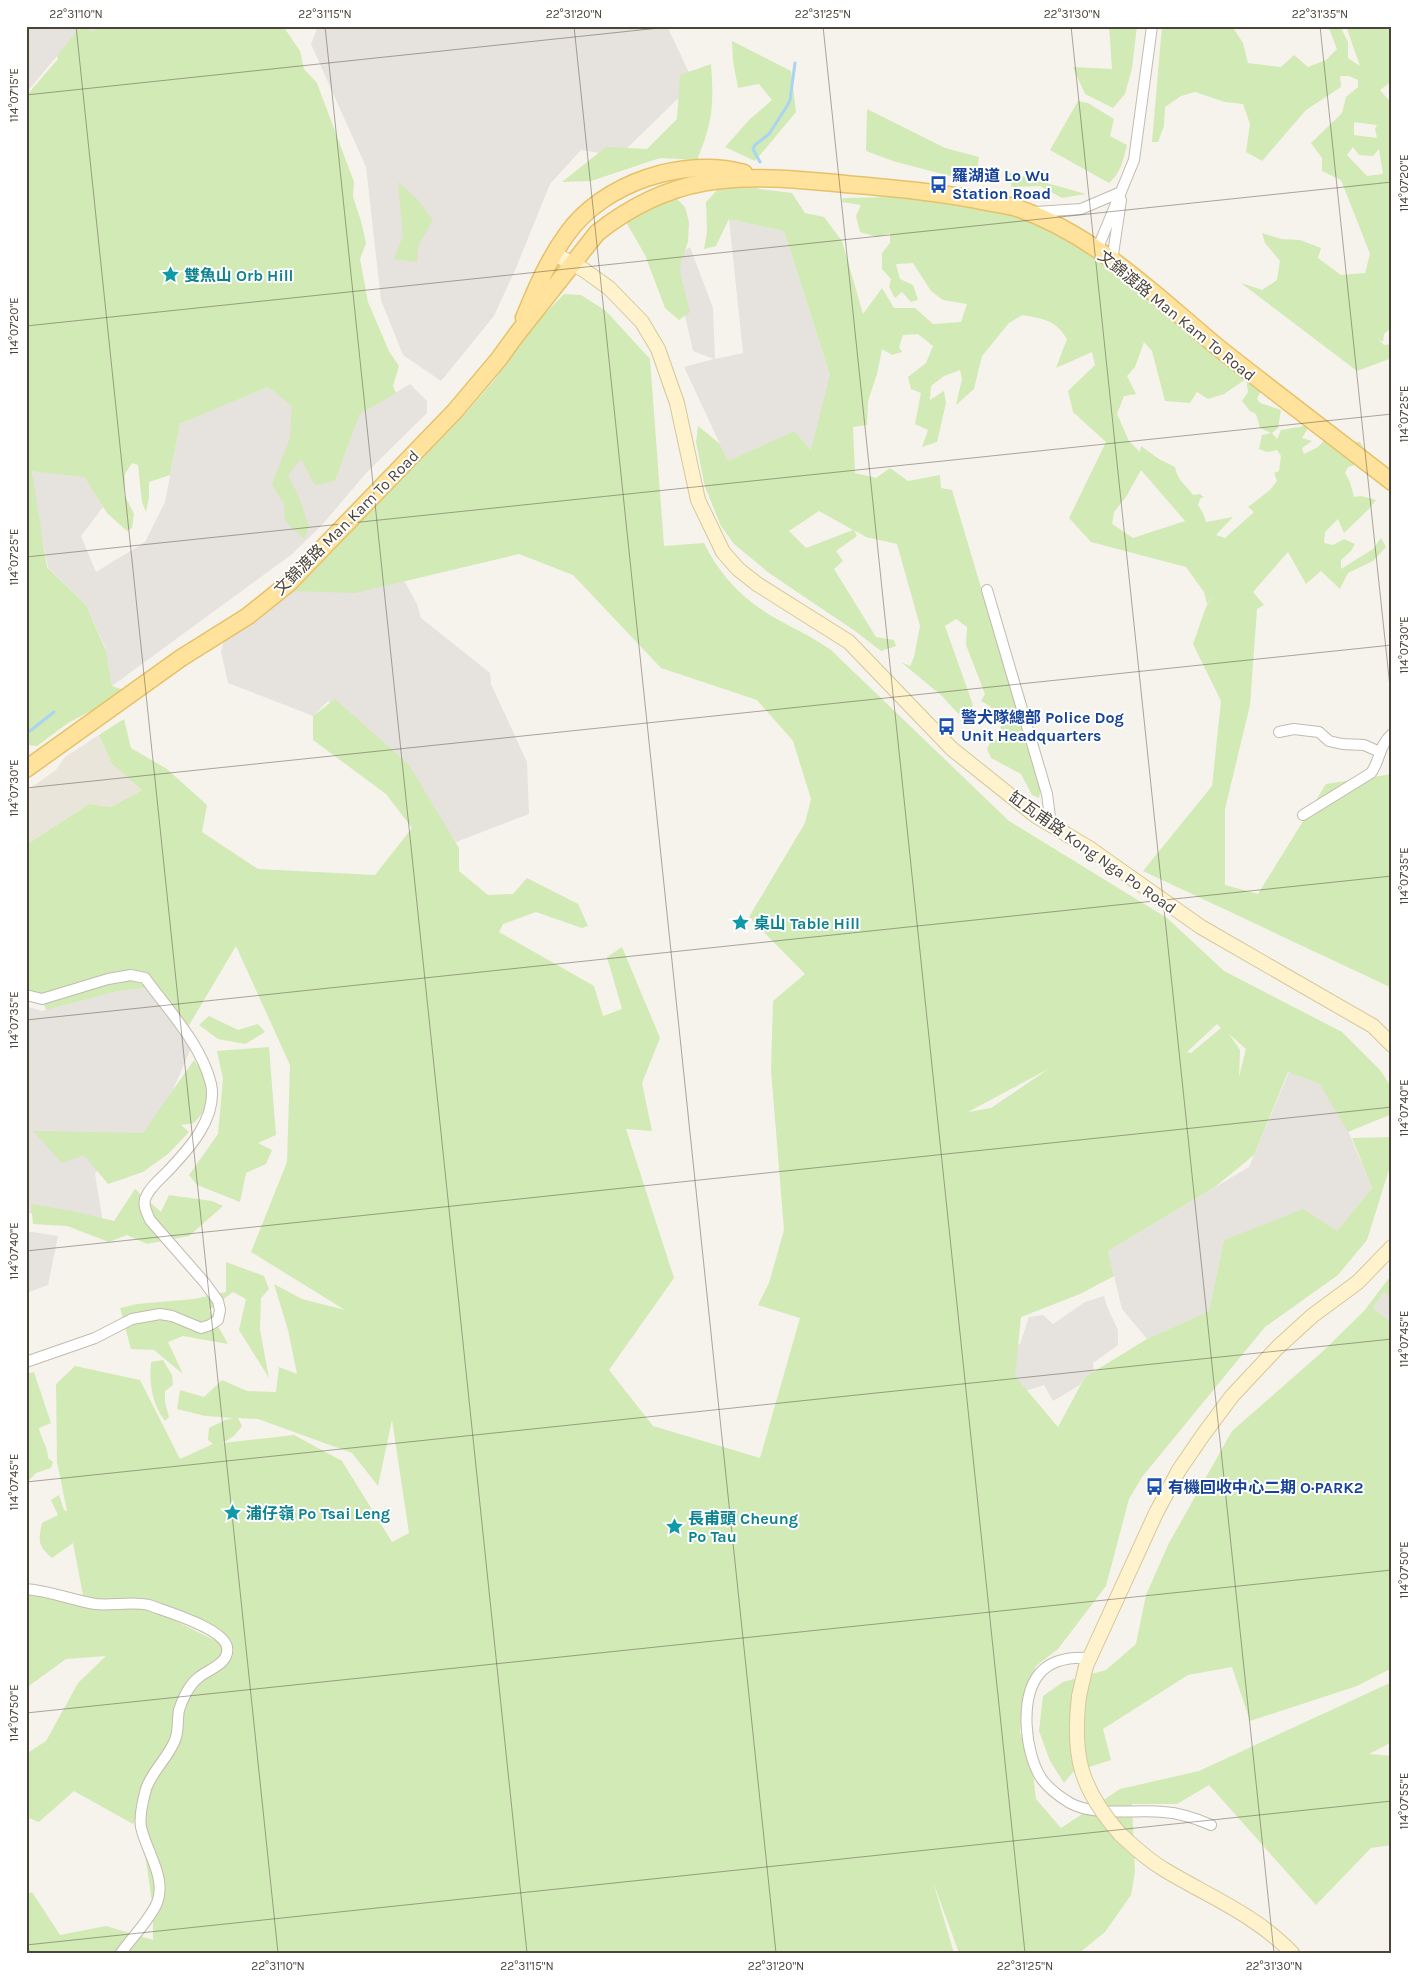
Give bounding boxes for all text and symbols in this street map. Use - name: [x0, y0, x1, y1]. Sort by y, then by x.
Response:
- text: 22°31'10"N: [49, 7, 103, 21]
- text: 22°31'15"N: [298, 7, 352, 21]
- text: 22°31'20"N: [546, 7, 602, 21]
- text: 22°31'25"N: [795, 7, 851, 21]
- text: 22°31'30"N: [1044, 7, 1100, 21]
- text: 22°31'35"N: [1292, 7, 1348, 21]
- text: 114°07'15"E: [7, 68, 21, 122]
- text: 114°07'20"E: [1397, 154, 1411, 212]
- place label: 羅湖道 Lo Wu Station Road: [952, 166, 1051, 203]
- bus stop icon: 羅湖道 Lo Wu Station Road: [928, 174, 948, 194]
- street label: 文錦渡路 Man Kam To Road: [1094, 246, 1259, 385]
- place icon: 雙魚山 Orb Hill: [160, 265, 180, 285]
- place label: 雙魚山 Orb Hill: [184, 266, 293, 285]
- text: 114°07'20"E: [7, 297, 21, 355]
- text: 114°07'25"E: [1397, 385, 1411, 443]
- street label: 文錦渡路 Man Kam To Road: [270, 446, 423, 599]
- text: 114°07'25"E: [7, 528, 21, 586]
- text: 114°07'30"E: [1397, 616, 1411, 674]
- place label: 警犬隊總部 Police Dog Unit Headquarters: [961, 708, 1124, 745]
- bus stop icon: 警犬隊總部 Police Dog Unit Headquarters: [937, 716, 957, 736]
- text: 114°07'30"E: [7, 759, 21, 817]
- street label: 缸瓦甫路 Kong Nga Po Road: [1006, 787, 1180, 917]
- text: 114°07'35"E: [1397, 847, 1411, 905]
- place icon: 桌山 Table Hill: [730, 913, 750, 933]
- place label: 桌山 Table Hill: [754, 914, 860, 933]
- text: 114°07'35"E: [7, 991, 21, 1049]
- text: 114°07'40"E: [1397, 1079, 1411, 1137]
- text: 114°07'40"E: [7, 1222, 21, 1280]
- text: 114°07'45"E: [1397, 1311, 1411, 1367]
- text: 114°07'45"E: [7, 1454, 21, 1510]
- bus stop icon: 有機回收中心二期 O·PARK2: [1144, 1477, 1164, 1497]
- place label: 有機回收中心二期 O·PARK2: [1168, 1478, 1364, 1497]
- place icon: 浦仔嶺 Po Tsai Leng: [222, 1503, 242, 1523]
- place label: 浦仔嶺 Po Tsai Leng: [246, 1504, 390, 1523]
- place label: 長甫頭 Cheung Po Tau: [688, 1509, 798, 1546]
- place icon: 長甫頭 Cheung Po Tau: [664, 1517, 684, 1537]
- text: 114°07'50"E: [1397, 1541, 1411, 1599]
- text: 114°07'50"E: [7, 1684, 21, 1742]
- text: 114°07'55"E: [1397, 1772, 1411, 1830]
- text: 22°31'10"N: [251, 1959, 305, 1973]
- text: 22°31'15"N: [500, 1959, 554, 1973]
- text: 22°31'20"N: [748, 1959, 804, 1973]
- text: 22°31'25"N: [997, 1959, 1053, 1973]
- text: 22°31'30"N: [1246, 1959, 1302, 1973]

